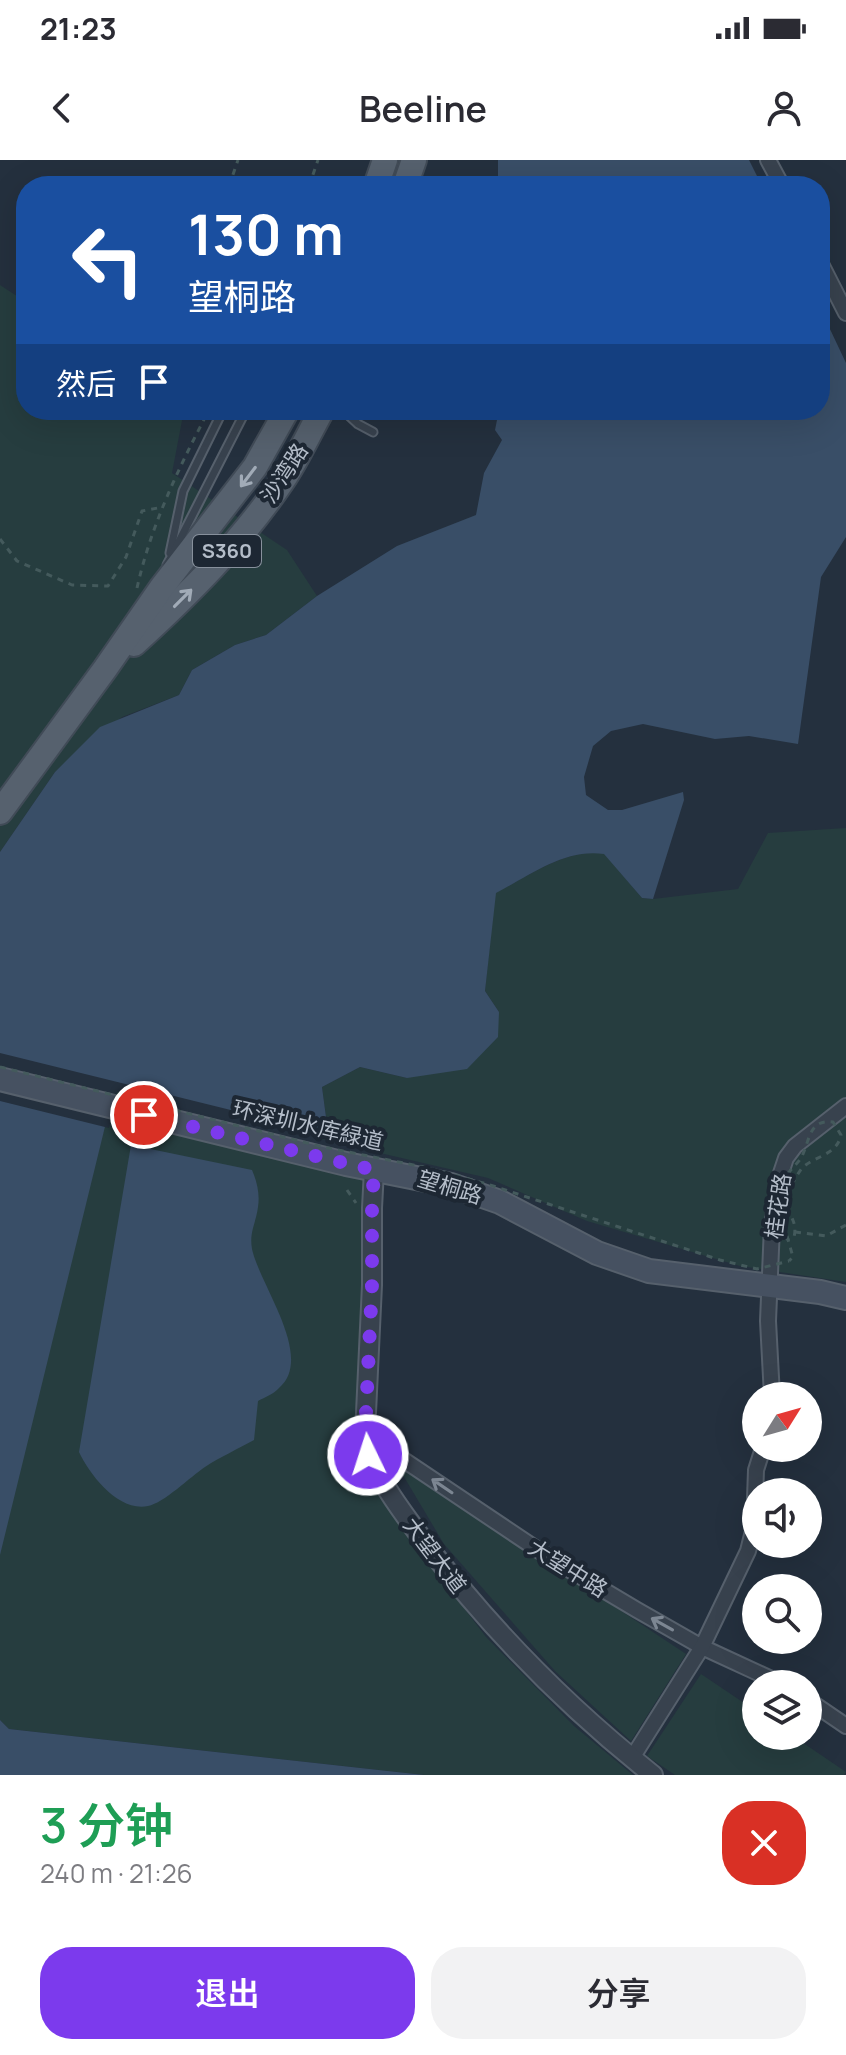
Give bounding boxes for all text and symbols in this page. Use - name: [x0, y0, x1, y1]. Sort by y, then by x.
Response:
- text: 21:23: [40, 8, 117, 49]
- text: Beeline: [359, 84, 487, 133]
- icon: back: [40, 86, 84, 130]
- icon: person: [762, 86, 806, 130]
- text: 130 m: [188, 195, 344, 272]
- icon: left: [56, 208, 160, 312]
- text: 望桐路: [188, 272, 296, 321]
- icon: arrive: [132, 360, 176, 404]
- text: 然后: [56, 363, 116, 404]
- street label: 沙湾路: [253, 437, 315, 509]
- one-way arrow: [239, 466, 256, 487]
- road number: S360: [193, 535, 261, 567]
- one-way arrow: [173, 588, 193, 607]
- pin: [110, 1081, 178, 1149]
- icon: arrive: [122, 1093, 166, 1137]
- street label: 环深圳水库緑道: [230, 1093, 386, 1157]
- street label: 望桐路: [414, 1163, 486, 1211]
- street label: 桂花路: [759, 1171, 797, 1241]
- north arrow: [742, 1382, 822, 1462]
- map controls: [742, 1382, 822, 1750]
- position arrow: [326, 1413, 410, 1497]
- one-way arrow: [431, 1477, 454, 1493]
- button: sound: [742, 1478, 822, 1558]
- street label: 大望大道: [397, 1511, 473, 1599]
- street label: 大望中路: [523, 1532, 613, 1604]
- button: search: [742, 1574, 822, 1654]
- one-way arrow: [651, 1616, 674, 1632]
- button: layers: [742, 1670, 822, 1750]
- text: 3 分钟: [40, 1792, 173, 1857]
- button: close: [722, 1801, 806, 1885]
- text: 240 m · 21:26: [40, 1855, 193, 1891]
- button: 退出: [40, 1947, 415, 2039]
- button: 分享: [431, 1947, 806, 2039]

